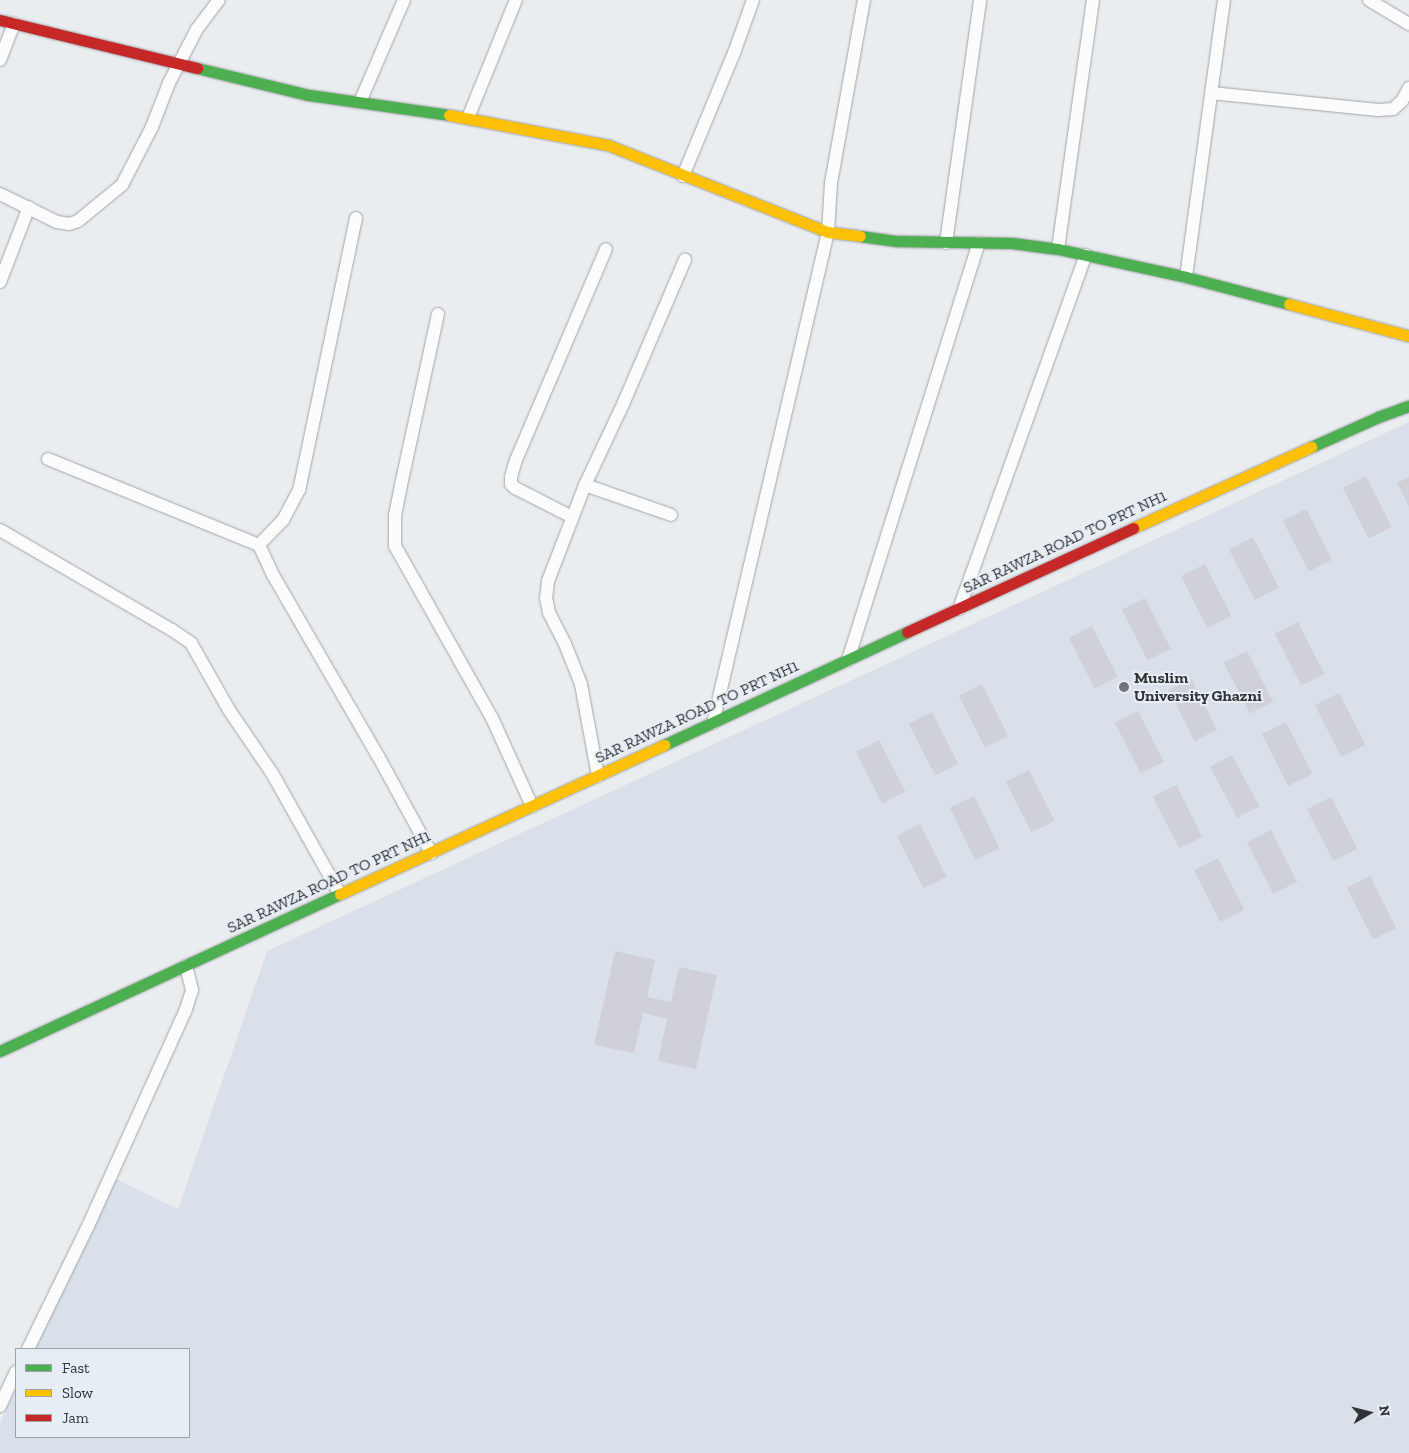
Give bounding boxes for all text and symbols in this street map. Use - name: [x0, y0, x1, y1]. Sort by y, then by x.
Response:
- street label: SAR RAWZA ROAD TO PRT NH1: [960, 486, 1170, 598]
- street label: SAR RAWZA ROAD TO PRT NH1: [592, 656, 802, 768]
- place label: Muslim University Ghazni: [1134, 668, 1262, 706]
- marker: Muslim University Ghazni: [1118, 681, 1130, 693]
- street label: SAR RAWZA ROAD TO PRT NH1: [224, 826, 434, 938]
- legend: [15, 1348, 190, 1438]
- text: Fast: [62, 1359, 90, 1377]
- text: Slow: [62, 1384, 93, 1402]
- north arrow: [1344, 1388, 1394, 1438]
- text: N: [1375, 1404, 1394, 1417]
- text: Jam: [62, 1409, 89, 1427]

